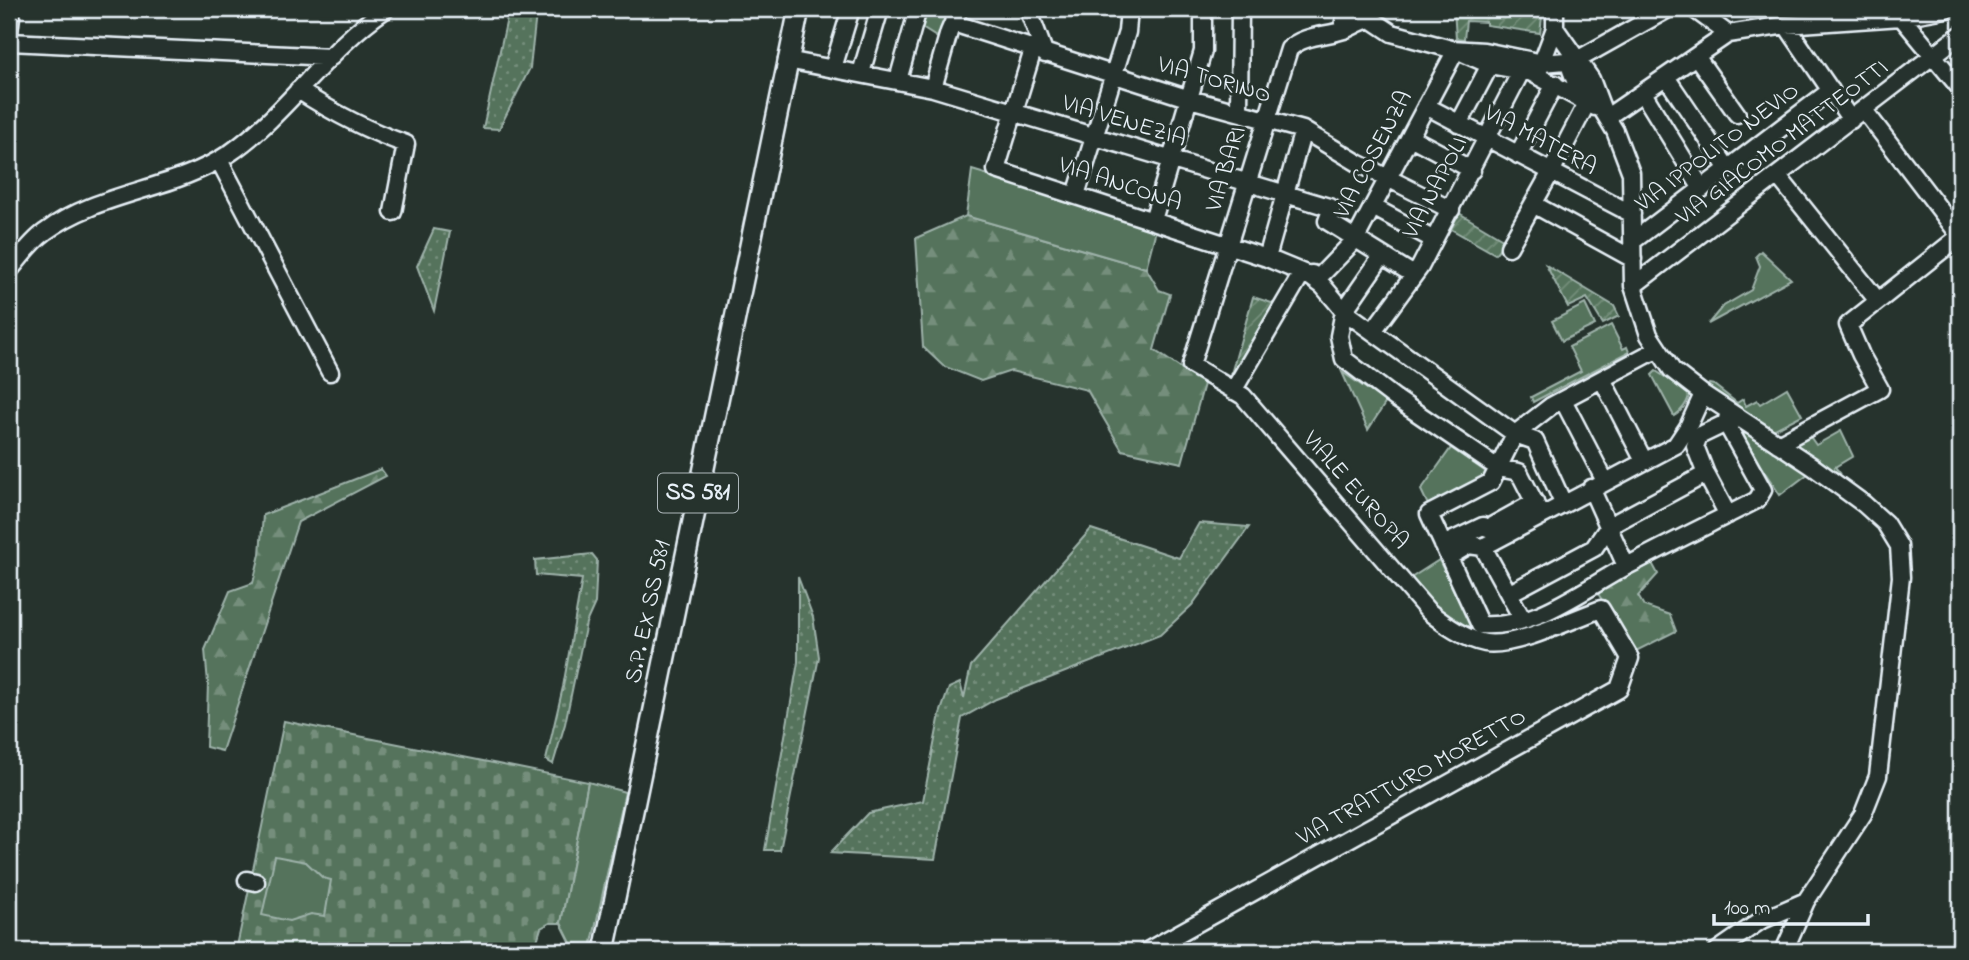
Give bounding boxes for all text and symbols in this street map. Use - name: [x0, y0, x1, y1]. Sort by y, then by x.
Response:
- street label: VIA TORINO: [1152, 48, 1275, 114]
- street label: VIA GIACOMO MATTEOTTI: [1669, 51, 1897, 235]
- street label: VIA IPPOLITO NEVIO: [1628, 75, 1807, 222]
- street label: VIA COSENZA: [1325, 85, 1422, 226]
- street label: VIA VENEZIA: [1057, 86, 1190, 157]
- street label: VIA MATERA: [1476, 96, 1603, 185]
- street label: VIA BARI: [1197, 122, 1257, 217]
- street label: VIA NAPOLI: [1394, 131, 1478, 246]
- street label: VIA ANCONA: [1053, 148, 1186, 221]
- street label: VIALE EUROPA: [1293, 423, 1417, 558]
- road number: SS 581: [658, 474, 738, 512]
- street label: S.P. EX SS 581: [617, 537, 681, 687]
- street label: VIA TRATTURO MORETTO: [1290, 700, 1533, 856]
- scale bar: [1714, 883, 1868, 927]
- text: 100 m: [1724, 894, 1770, 924]

